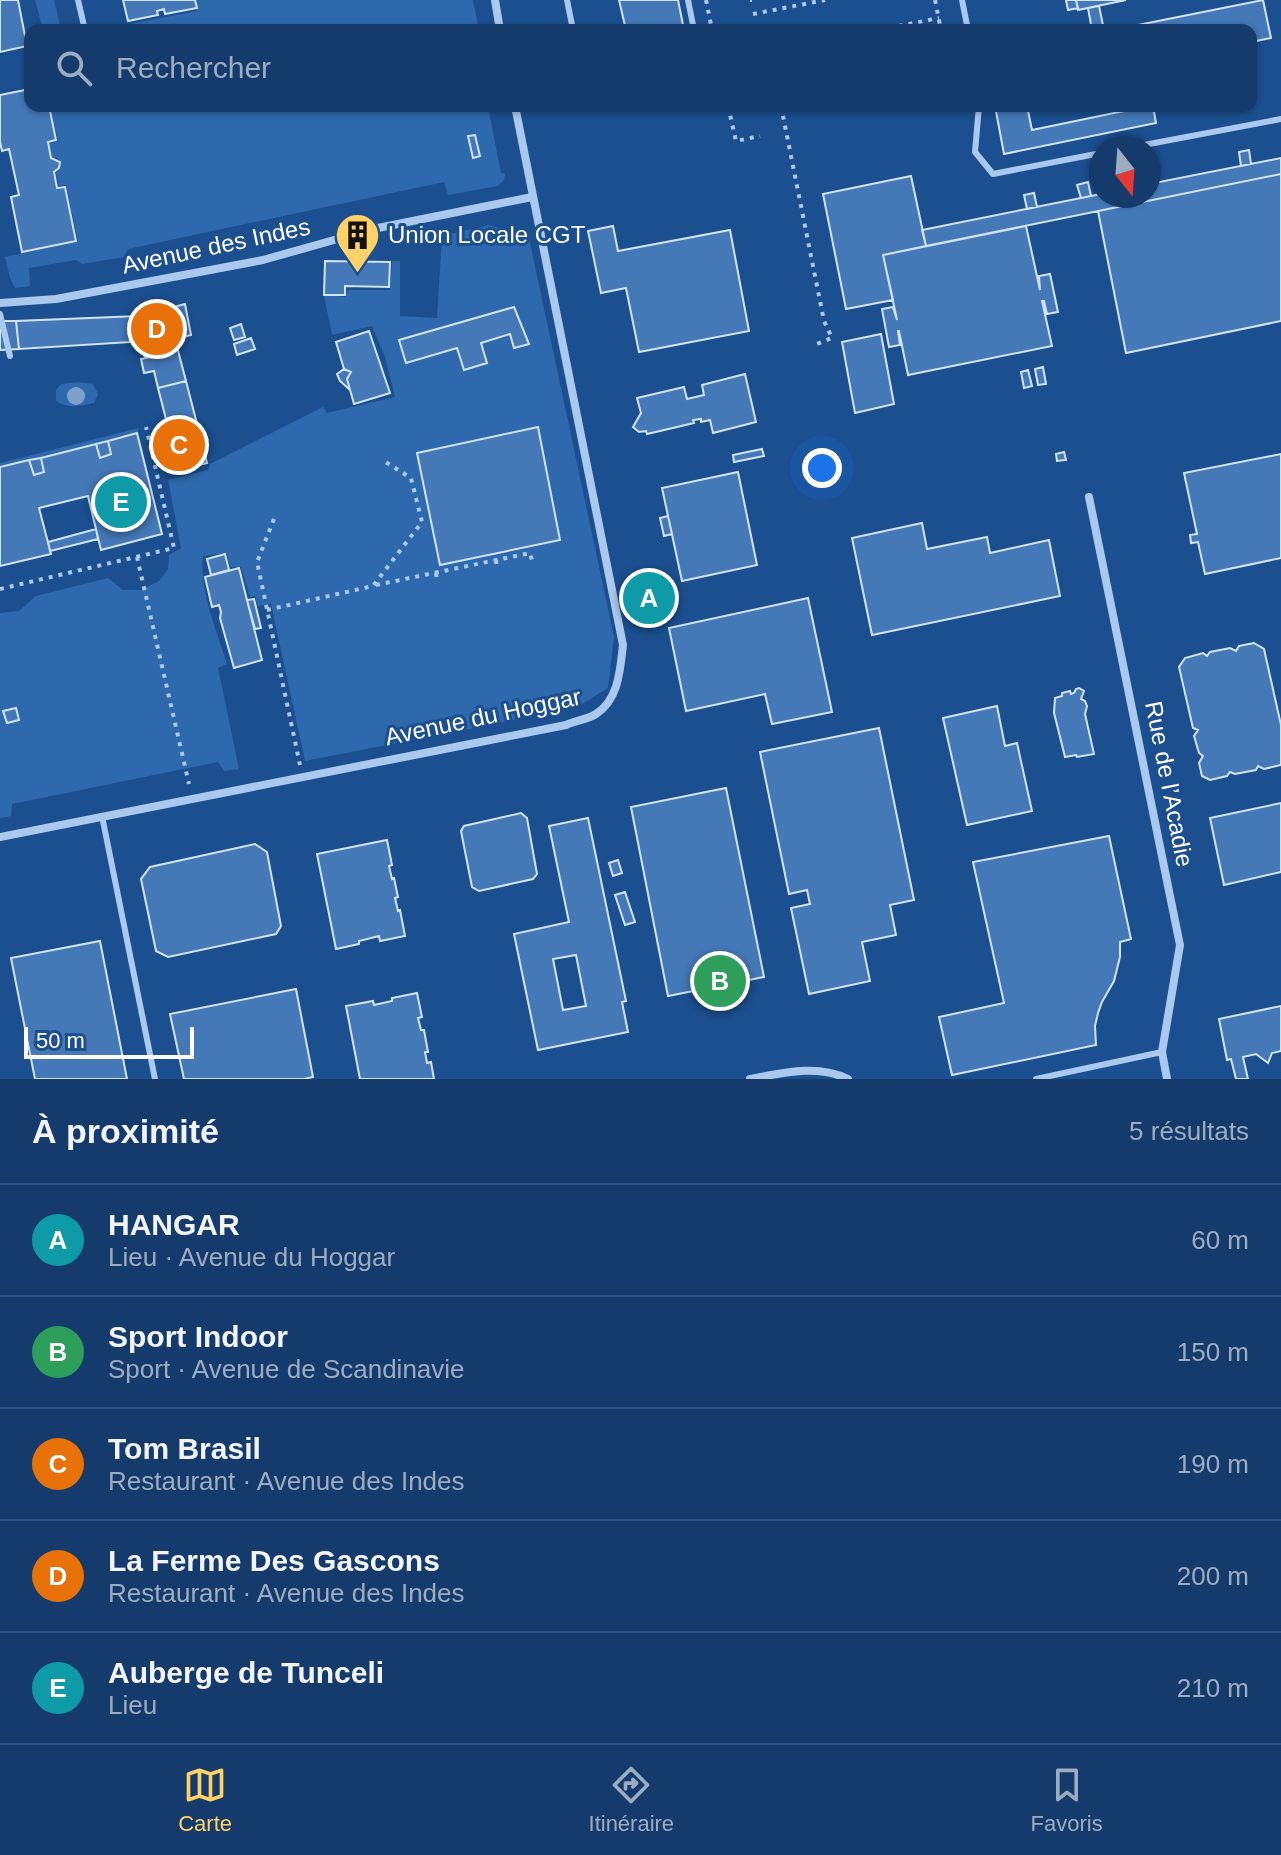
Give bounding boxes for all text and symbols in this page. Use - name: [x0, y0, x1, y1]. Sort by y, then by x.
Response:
- search box: [24, 24, 1257, 112]
- icon: search: [52, 46, 96, 90]
- text: Rechercher: [116, 51, 271, 84]
- north arrow: [1089, 136, 1161, 208]
- building icon: Union Locale CGT: [333, 211, 381, 274]
- street label: Avenue des Indes: [119, 212, 312, 279]
- place label: Union Locale CGT: [388, 221, 586, 248]
- pin: D: [131, 299, 183, 359]
- pin: C: [153, 415, 205, 475]
- your location: [802, 448, 842, 488]
- pin: E: [95, 472, 147, 532]
- pin: A: [623, 568, 675, 628]
- street label: Avenue du Hoggar: [382, 683, 583, 750]
- street label: Rue de l’Acadie: [1140, 699, 1199, 869]
- pin: B: [694, 951, 746, 1011]
- scale bar: [24, 1023, 194, 1059]
- text: 50 m: [36, 1028, 85, 1053]
- text: À proximité: [32, 1112, 219, 1150]
- text: 5 résultats: [1129, 1116, 1249, 1146]
- text: HANGAR: [108, 1208, 240, 1241]
- text: A: [49, 1225, 67, 1255]
- text: 60 m: [1191, 1225, 1249, 1255]
- text: Lieu · Avenue du Hoggar: [108, 1242, 395, 1272]
- text: Sport Indoor: [108, 1320, 288, 1353]
- text: B: [49, 1337, 67, 1367]
- text: 150 m: [1177, 1337, 1249, 1367]
- text: Sport · Avenue de Scandinavie: [108, 1354, 465, 1384]
- text: Tom Brasil: [108, 1432, 261, 1465]
- text: C: [49, 1449, 67, 1479]
- text: 190 m: [1177, 1449, 1249, 1479]
- text: Restaurant · Avenue des Indes: [108, 1466, 465, 1496]
- text: La Ferme Des Gascons: [108, 1544, 440, 1577]
- text: D: [49, 1561, 67, 1591]
- text: 200 m: [1177, 1561, 1249, 1591]
- text: Restaurant · Avenue des Indes: [108, 1578, 465, 1608]
- text: Auberge de Tunceli: [108, 1656, 384, 1689]
- text: E: [49, 1673, 67, 1703]
- text: 210 m: [1177, 1673, 1249, 1703]
- text: Lieu: [108, 1690, 157, 1720]
- tab: Carte: [178, 1763, 232, 1837]
- tab: Itinéraire: [589, 1763, 674, 1837]
- tab: Favoris: [1031, 1763, 1103, 1837]

